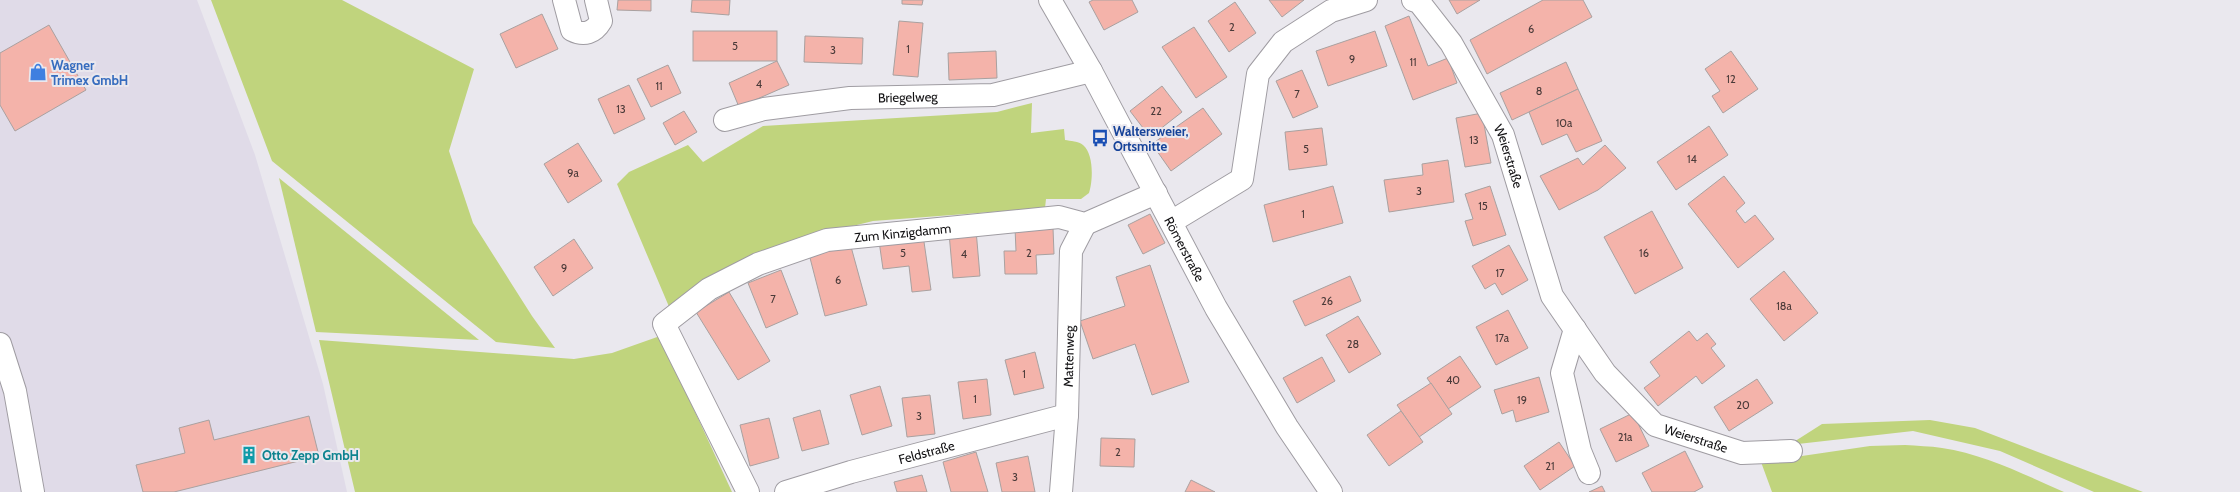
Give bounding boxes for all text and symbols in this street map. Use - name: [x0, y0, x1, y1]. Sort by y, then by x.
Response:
- house number: 2: [1229, 20, 1235, 34]
- house number: 6: [1528, 22, 1534, 36]
- house number: 5: [732, 39, 738, 53]
- house number: 1: [906, 42, 910, 56]
- house number: 3: [830, 43, 836, 57]
- house number: 9: [1349, 52, 1355, 66]
- house number: 11: [1409, 55, 1417, 69]
- place label: Wagner Trimex GmbH: [51, 57, 128, 88]
- shop icon: Wagner Trimex GmbH: [28, 62, 48, 82]
- house number: 12: [1726, 72, 1736, 86]
- house number: 4: [756, 77, 763, 91]
- house number: 11: [655, 79, 663, 93]
- house number: 8: [1536, 84, 1542, 98]
- house number: 7: [1294, 87, 1300, 101]
- street label: Briegelweg: [878, 88, 938, 105]
- house number: 13: [616, 102, 626, 116]
- house number: 22: [1150, 104, 1162, 118]
- house number: 10a: [1556, 116, 1573, 130]
- street label: Weierstraße: [1491, 121, 1527, 190]
- place label: Waltersweier, Ortsmitte: [1113, 123, 1189, 154]
- bus stop icon: Waltersweier, Ortsmitte: [1090, 128, 1110, 148]
- house number: 13: [1469, 133, 1479, 147]
- house number: 5: [1303, 142, 1309, 156]
- house number: 14: [1687, 152, 1698, 166]
- house number: 9a: [567, 166, 579, 180]
- house number: 3: [1416, 184, 1422, 198]
- house number: 15: [1478, 199, 1488, 213]
- house number: 1: [1301, 207, 1305, 221]
- street label: Römerstraße: [1161, 214, 1209, 284]
- street label: Zum Kinzigdamm: [854, 220, 952, 245]
- house number: 5: [900, 246, 906, 260]
- house number: 2: [1026, 246, 1032, 260]
- house number: 16: [1639, 246, 1649, 260]
- house number: 4: [961, 247, 968, 261]
- house number: 9: [561, 261, 567, 275]
- house number: 17: [1495, 266, 1505, 280]
- house number: 6: [835, 273, 841, 287]
- house number: 7: [770, 292, 776, 306]
- house number: 26: [1321, 294, 1333, 308]
- house number: 18a: [1776, 299, 1792, 313]
- street label: Mattenweg: [1060, 325, 1077, 387]
- house number: 17a: [1495, 331, 1510, 345]
- house number: 28: [1347, 337, 1359, 351]
- house number: 1: [1022, 367, 1026, 381]
- house number: 40: [1446, 373, 1460, 387]
- house number: 1: [973, 392, 977, 406]
- house number: 19: [1517, 393, 1527, 407]
- house number: 20: [1736, 398, 1750, 412]
- house number: 3: [916, 409, 922, 423]
- street label: Weierstraße: [1662, 420, 1730, 456]
- house number: 21a: [1618, 430, 1633, 444]
- street label: Feldstraße: [897, 437, 956, 467]
- building icon: Otto Zepp GmbH: [239, 445, 259, 465]
- house number: 2: [1115, 445, 1121, 459]
- place label: Otto Zepp GmbH: [262, 447, 359, 463]
- house number: 21: [1545, 459, 1555, 473]
- house number: 3: [1012, 470, 1018, 484]

